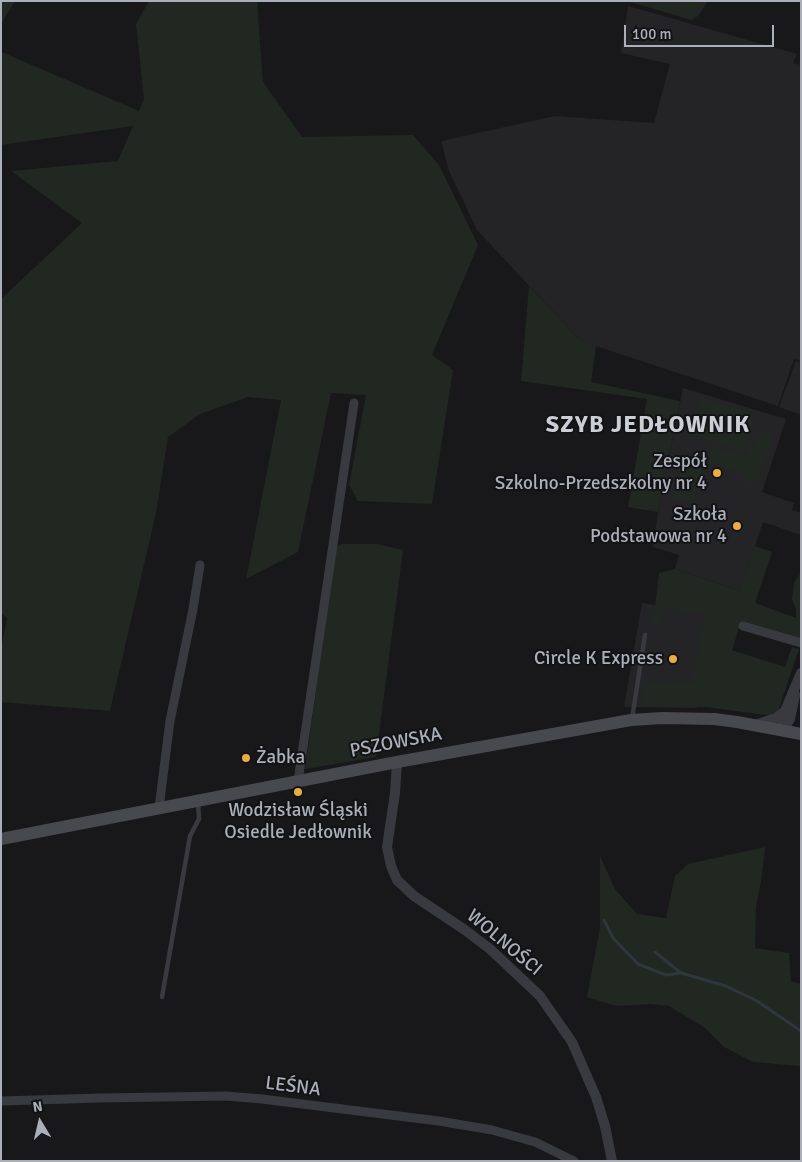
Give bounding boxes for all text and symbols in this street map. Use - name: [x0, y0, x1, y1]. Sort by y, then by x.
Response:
- scale bar: [627, 15, 777, 47]
- text: 100 m: [632, 25, 672, 43]
- district label: SZYB JEDŁOWNIK: [544, 412, 752, 440]
- place label: Zespół Szkolno-Przedszkolny nr 4: [495, 451, 707, 495]
- marker: Zespół Szkolno-Przedszkolny nr 4: [711, 467, 723, 479]
- place label: Szkoła Podstawowa nr 4: [590, 504, 727, 548]
- marker: Szkoła Podstawowa nr 4: [731, 520, 743, 532]
- place label: Circle K Express: [534, 648, 663, 670]
- marker: Circle K Express: [667, 653, 679, 665]
- street label: PSZOWSKA: [348, 723, 444, 763]
- place label: Żabka: [256, 747, 305, 769]
- marker: Żabka: [240, 752, 252, 764]
- marker: Wodzisław Śląski Osiedle Jedłownik: [292, 786, 304, 798]
- place label: Wodzisław Śląski Osiedle Jedłownik: [224, 800, 372, 844]
- street label: WOLNOŚCI: [462, 905, 546, 981]
- street label: LEŚNA: [264, 1072, 322, 1102]
- north arrow: [15, 1097, 65, 1147]
- text: N: [31, 1098, 44, 1116]

